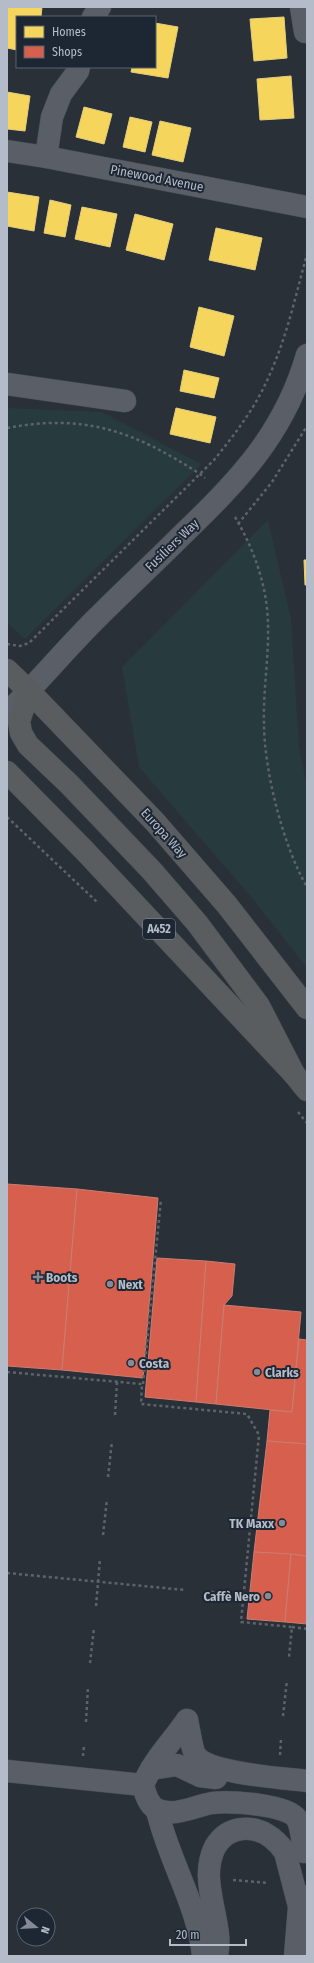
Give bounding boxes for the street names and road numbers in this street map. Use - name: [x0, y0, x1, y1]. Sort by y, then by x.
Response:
- street label: Pinewood Avenue: [109, 162, 205, 194]
- street label: Fusiliers Way: [142, 516, 202, 574]
- street label: Europa Way: [138, 805, 190, 861]
- road number: A452: [143, 919, 175, 939]

